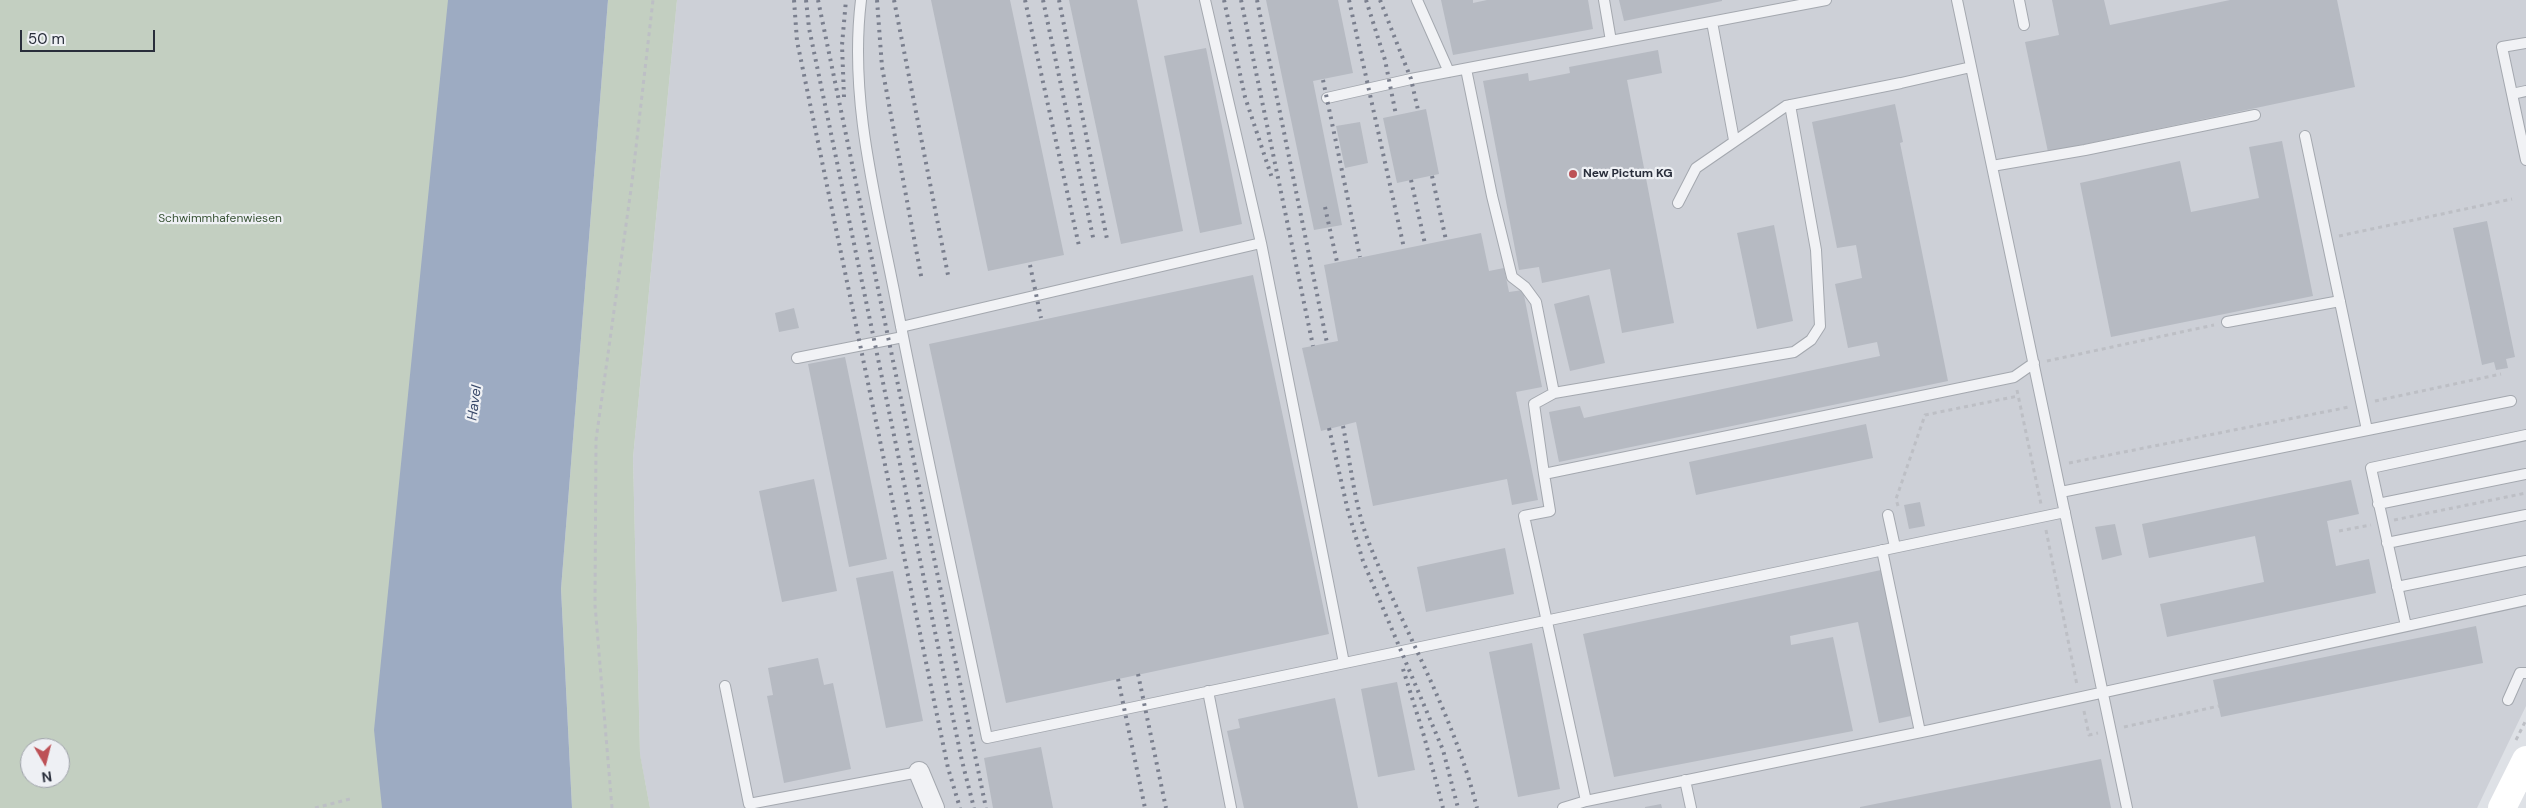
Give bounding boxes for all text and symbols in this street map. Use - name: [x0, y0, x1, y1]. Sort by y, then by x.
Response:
- scale bar: [22, 20, 158, 52]
- text: 50 m: [28, 29, 65, 49]
- place label: New Pictum KG: [1583, 167, 1673, 181]
- marker: New Pictum KG: [1567, 168, 1579, 180]
- park label: Schwimmhafenwiesen: [158, 212, 282, 226]
- water label: Havel: [464, 384, 486, 422]
- north arrow: [20, 738, 70, 788]
- text: N: [41, 767, 53, 786]

